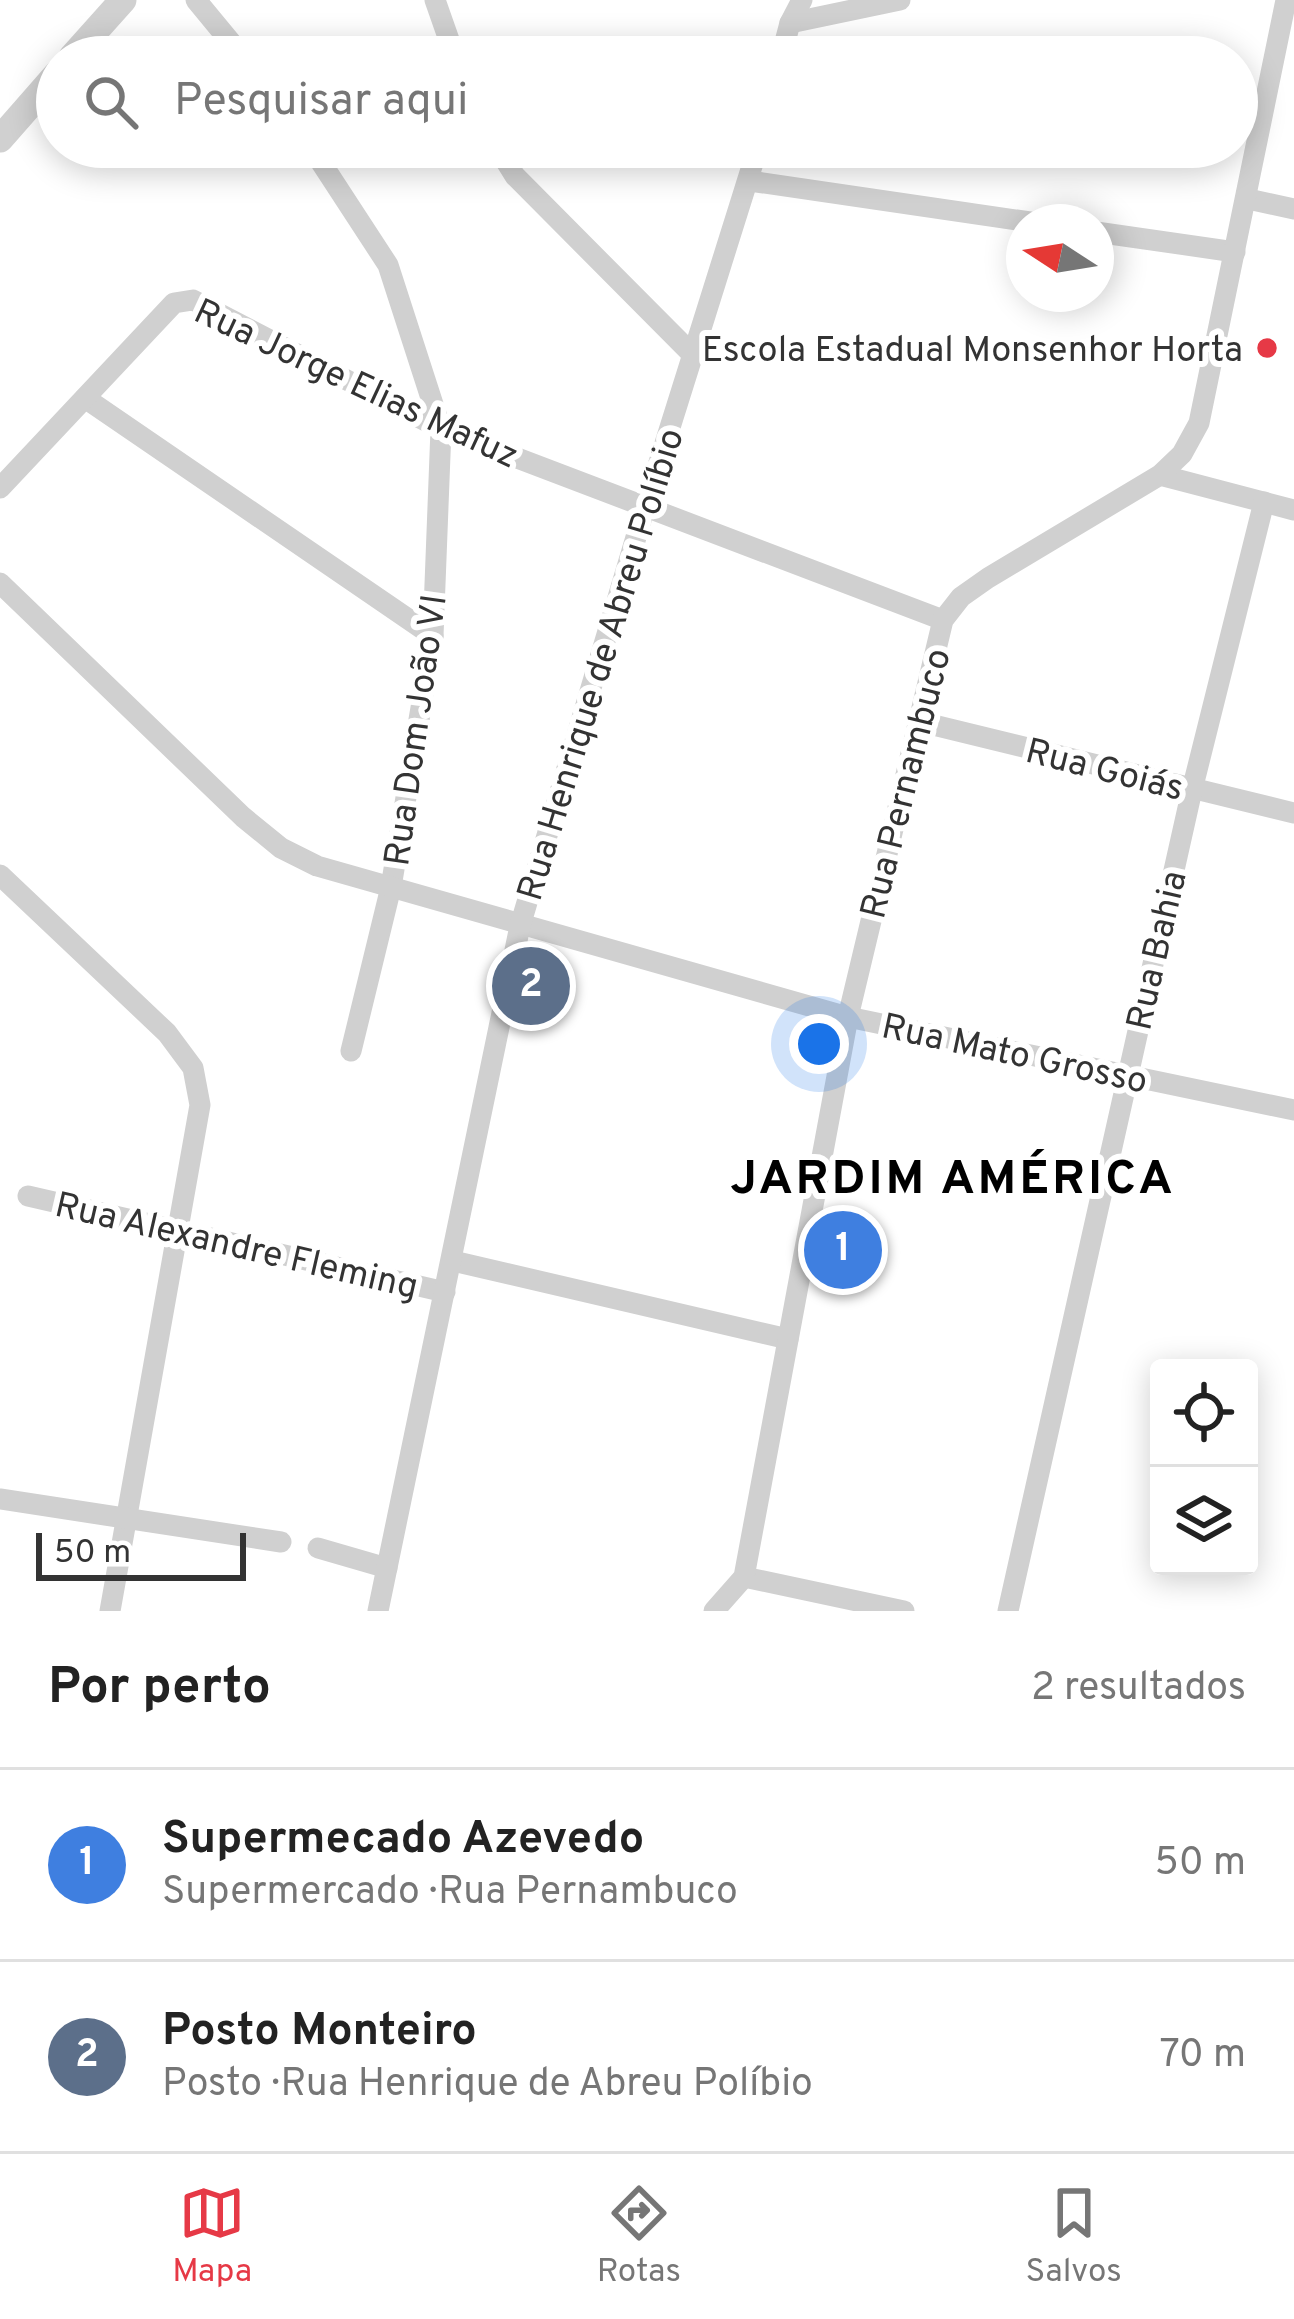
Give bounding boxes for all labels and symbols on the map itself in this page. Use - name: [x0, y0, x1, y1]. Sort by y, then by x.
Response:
- north arrow: [1006, 204, 1114, 312]
- street label: Rua Jorge Elias Mafuz: [186, 290, 525, 481]
- place label: Escola Estadual Monsenhor Horta: [702, 329, 1243, 375]
- marker: Escola Estadual Monsenhor Horta: [1254, 335, 1280, 361]
- street label: Rua Henrique de Abreu Políbio: [509, 423, 697, 907]
- street label: Rua Dom João VI: [376, 592, 460, 869]
- street label: Rua Pernambuco: [852, 644, 964, 924]
- street label: Rua Goiás: [1020, 730, 1188, 814]
- street label: Rua Bahia: [1118, 867, 1200, 1035]
- pin: 2: [492, 941, 570, 1031]
- street label: Rua Mato Grosso: [877, 1005, 1151, 1107]
- your location: [789, 1014, 849, 1074]
- district label: JARDIM AMÉRICA: [730, 1149, 1176, 1211]
- street label: Rua Alexandre Fleming: [50, 1184, 422, 1312]
- pin: 1: [804, 1205, 882, 1295]
- scale bar: [36, 1527, 246, 1580]

